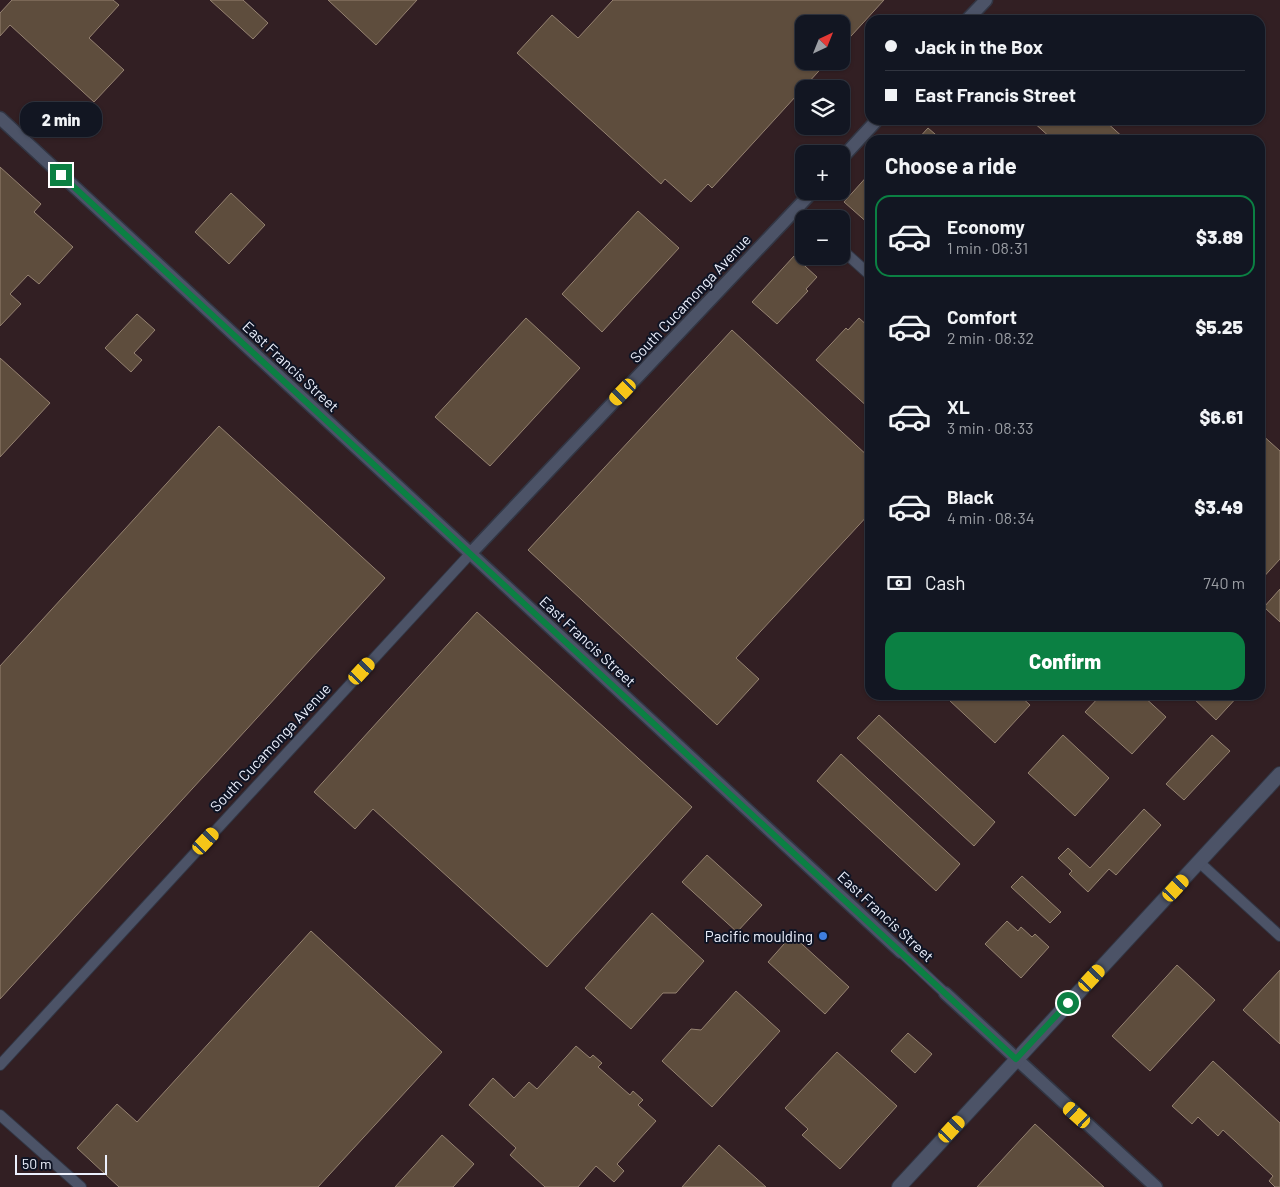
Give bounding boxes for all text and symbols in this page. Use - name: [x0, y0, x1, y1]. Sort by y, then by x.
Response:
- north arrow: [795, 15, 850, 70]
- map controls: [795, 15, 850, 265]
- text: Jack in the Box: [915, 35, 1043, 58]
- button: layers: [795, 80, 850, 135]
- text: East Francis Street: [915, 83, 1076, 106]
- callout: 2 min: [20, 102, 102, 138]
- text: 2 min: [42, 110, 80, 129]
- button: +: [795, 145, 850, 200]
- text: Choose a ride: [885, 152, 1017, 178]
- route end: [50, 164, 72, 186]
- button: −: [795, 210, 850, 265]
- icon: car: [887, 214, 932, 259]
- text: Economy: [947, 215, 1025, 238]
- text: $3.89: [1196, 225, 1243, 248]
- street label: South Cucamonga Avenue: [626, 230, 754, 366]
- text: 1 min · 08:31: [947, 238, 1028, 257]
- icon: car: [887, 304, 932, 349]
- text: Comfort: [947, 305, 1017, 328]
- text: $5.25: [1195, 315, 1243, 338]
- street label: East Francis Street: [239, 317, 343, 415]
- text: 2 min · 08:32: [947, 328, 1034, 347]
- car: [607, 376, 638, 408]
- icon: car: [887, 394, 932, 439]
- text: XL: [947, 395, 970, 418]
- text: $6.61: [1200, 405, 1243, 428]
- text: 3 min · 08:33: [947, 418, 1033, 437]
- icon: car: [887, 484, 932, 529]
- text: Black: [947, 485, 994, 508]
- text: $3.49: [1195, 495, 1243, 518]
- text: 4 min · 08:34: [947, 508, 1035, 527]
- icon: cash: [885, 569, 913, 597]
- text: Cash: [925, 571, 966, 594]
- text: 740 m: [1203, 573, 1245, 592]
- street label: East Francis Street: [536, 592, 640, 690]
- button: Confirm: [885, 632, 1245, 690]
- car: [346, 655, 377, 687]
- street label: South Cucamonga Avenue: [206, 679, 334, 815]
- car: [190, 825, 221, 857]
- street label: East Francis Street: [834, 867, 938, 965]
- car: [1160, 872, 1191, 904]
- place label: Pacific moulding: [705, 927, 813, 945]
- marker: Pacific moulding: [817, 930, 829, 942]
- car: [1076, 962, 1107, 994]
- route start: [1057, 992, 1079, 1014]
- car: [1060, 1099, 1093, 1131]
- car: [936, 1113, 967, 1145]
- scale bar: [15, 1152, 108, 1175]
- text: 50 m: [22, 1155, 51, 1172]

